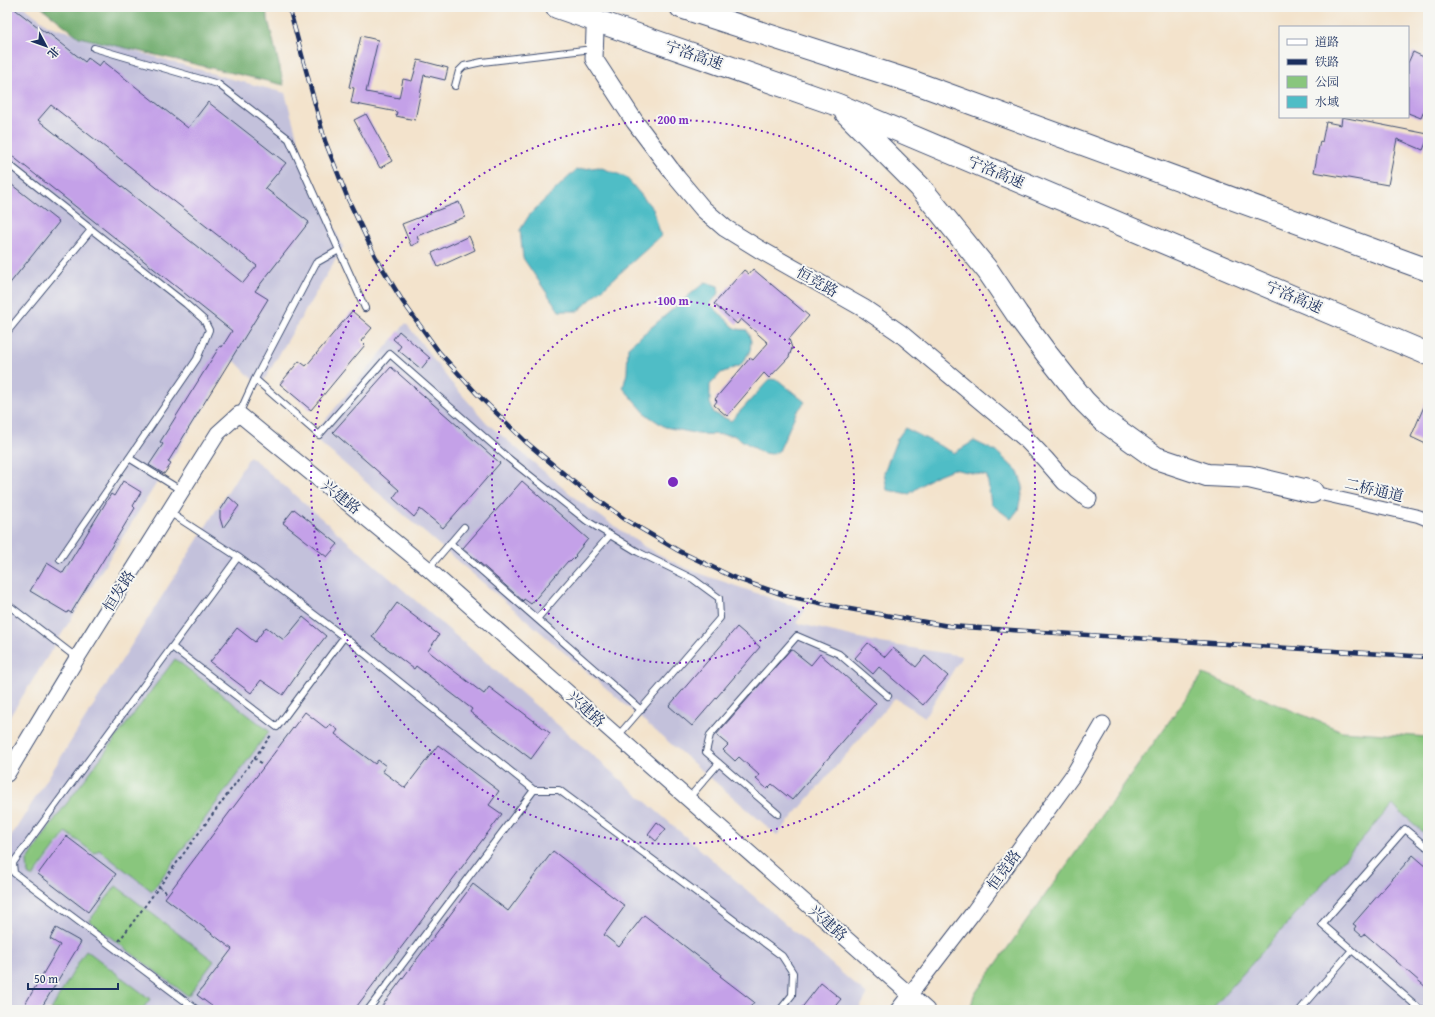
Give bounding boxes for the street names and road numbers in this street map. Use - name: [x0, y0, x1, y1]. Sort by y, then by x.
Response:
- street label: 宁洛高速: [662, 35, 726, 74]
- street label: 宁洛高速: [964, 150, 1028, 193]
- street label: 恒竞路: [792, 261, 842, 302]
- street label: 宁洛高速: [1262, 275, 1326, 318]
- street label: 二桥通道: [1343, 473, 1406, 506]
- street label: 兴建路: [317, 474, 365, 519]
- street label: 恒发路: [98, 566, 139, 615]
- street label: 兴建路: [563, 686, 610, 731]
- street label: 恒竞路: [982, 845, 1025, 894]
- street label: 兴建路: [805, 900, 852, 945]

